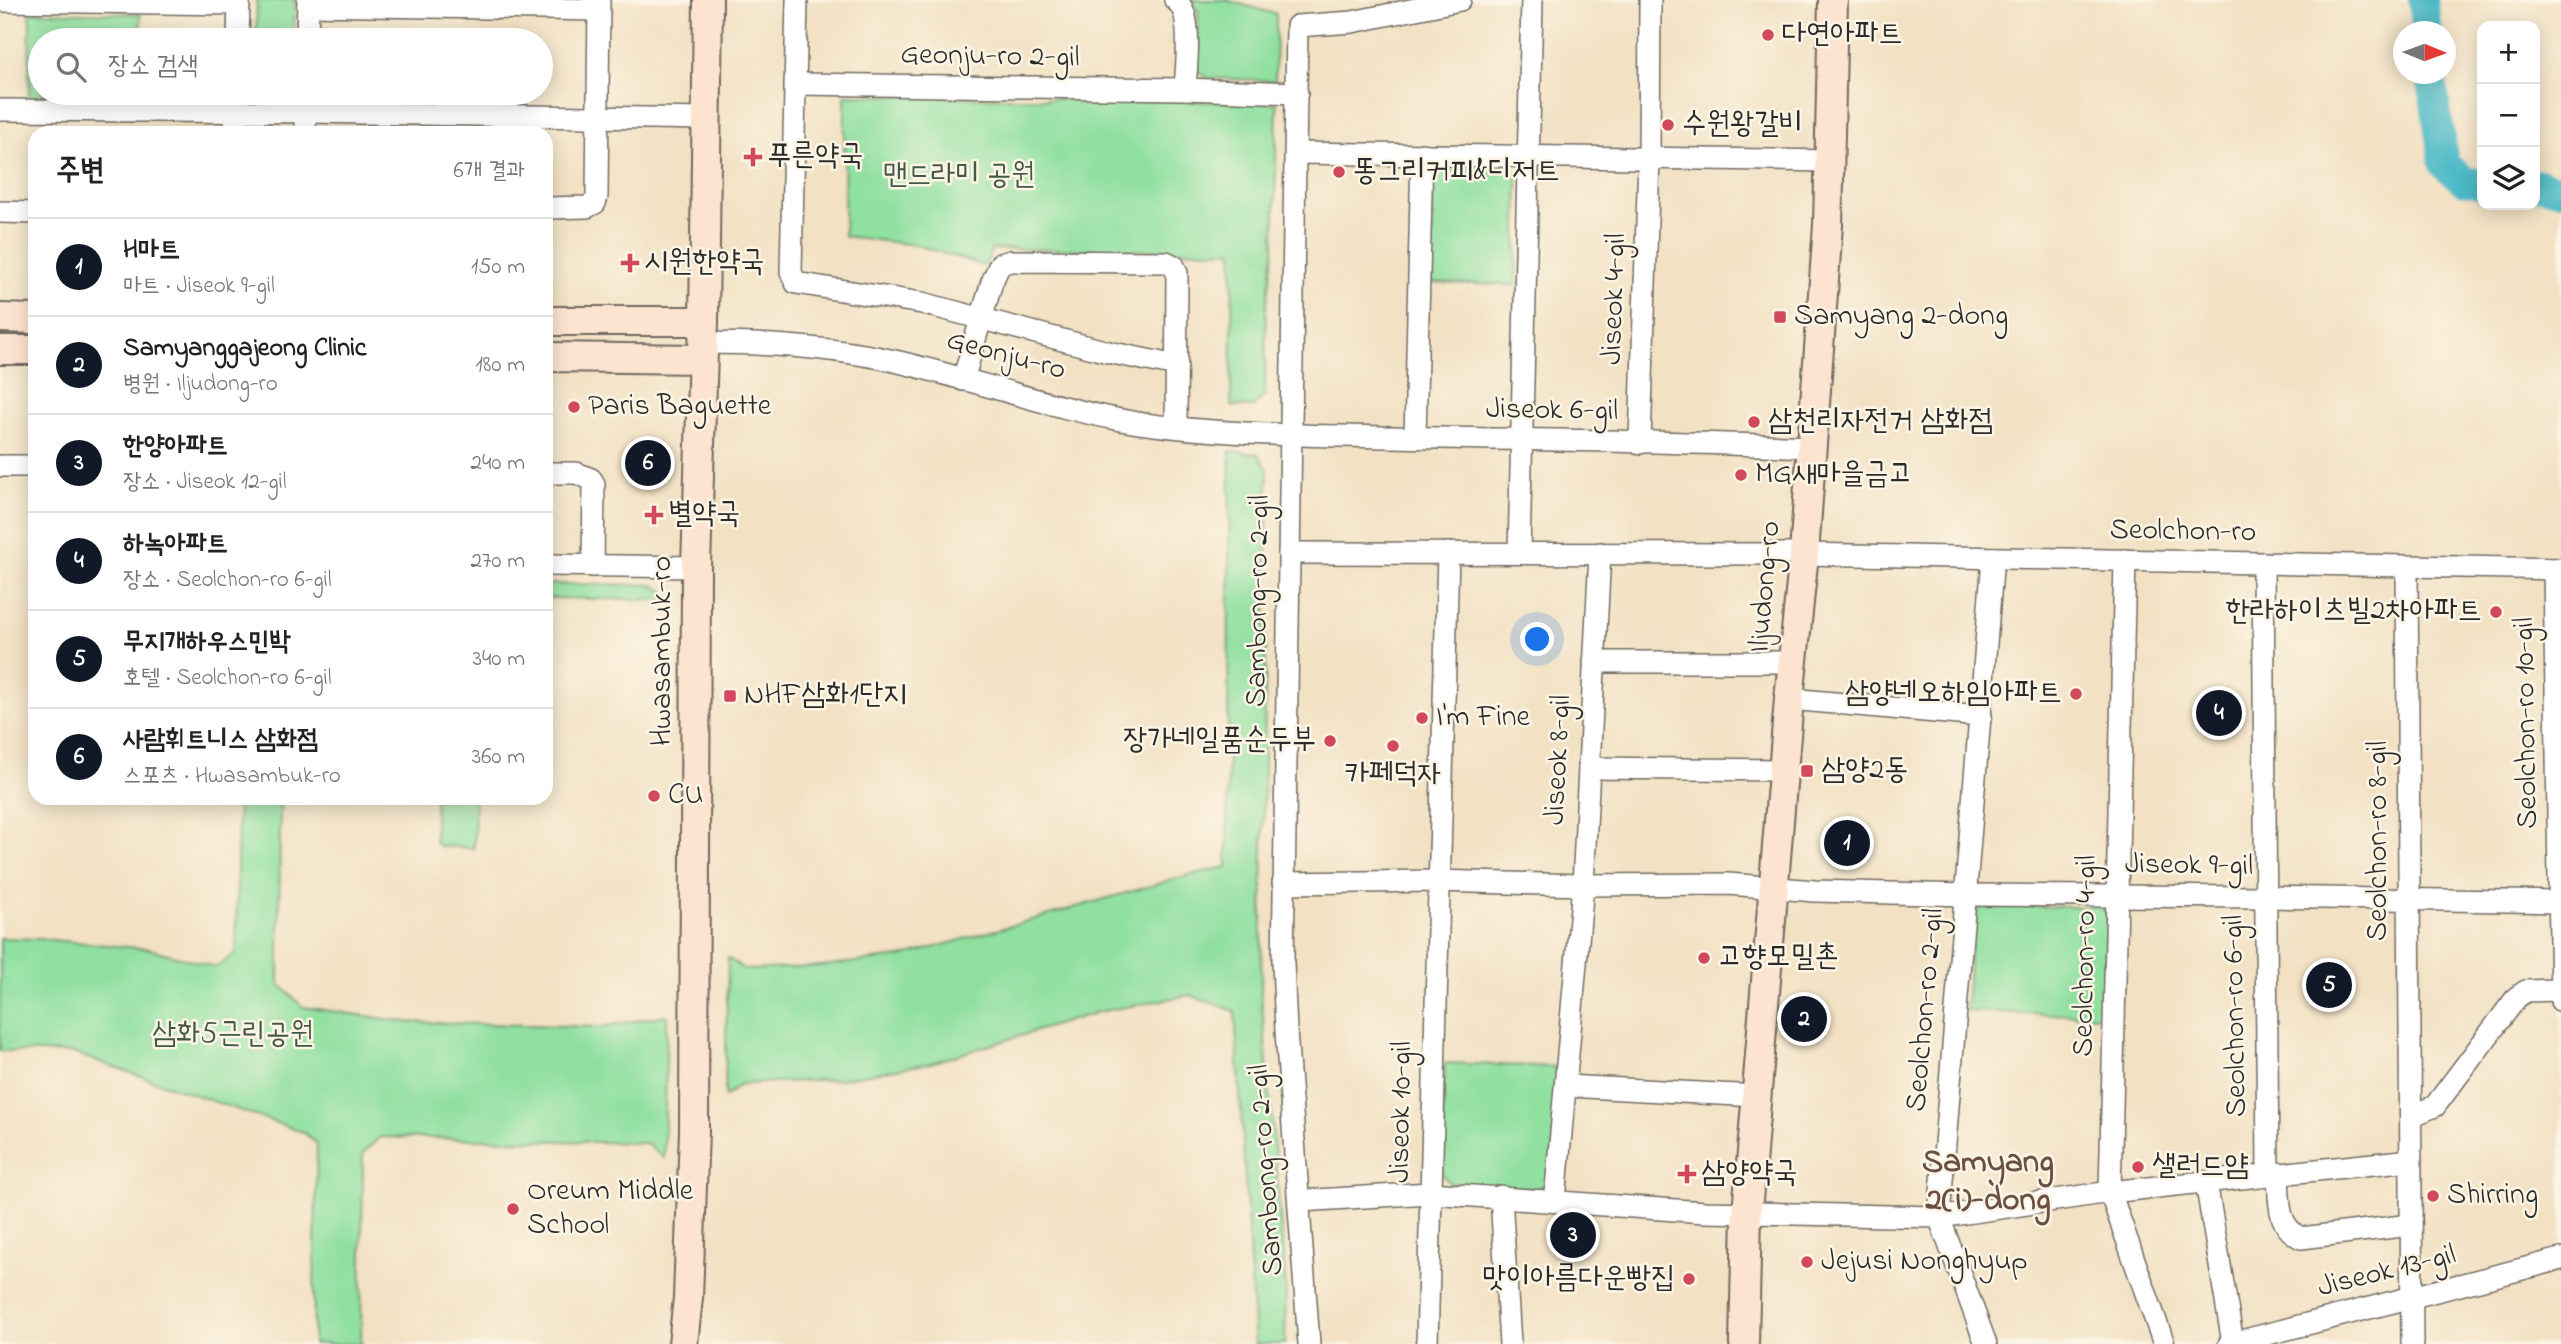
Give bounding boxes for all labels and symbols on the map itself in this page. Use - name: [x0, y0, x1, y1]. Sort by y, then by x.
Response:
- place label: 다연아파트: [1782, 13, 1903, 57]
- north arrow: [2393, 21, 2456, 84]
- marker: 다연아파트: [1760, 27, 1776, 43]
- street label: Geonju-ro 2-gil: [900, 33, 1080, 81]
- place label: 수원왕갈비: [1682, 103, 1803, 147]
- marker: 수원왕갈비: [1660, 117, 1676, 133]
- place label: 푸른약국: [767, 135, 864, 179]
- marker: 푸른약국: [745, 149, 761, 165]
- place label: 똥그리커피&디저트: [1353, 150, 1560, 194]
- park label: 맨드라미 공원: [883, 154, 1035, 198]
- marker: 똥그리커피&디저트: [1331, 164, 1347, 180]
- street label: Jiseok 4-gil: [1591, 232, 1639, 366]
- place label: 시원한약국: [644, 241, 765, 285]
- marker: 시원한약국: [622, 255, 638, 271]
- place label: Samyang 2-dong: [1794, 295, 2008, 339]
- marker: Samyang 2-dong: [1772, 309, 1788, 325]
- street label: Geonju-ro: [941, 319, 1071, 393]
- place label: Paris Baguette: [588, 385, 772, 429]
- street label: Jiseok 6-gil: [1485, 388, 1619, 434]
- marker: Paris Baguette: [566, 399, 582, 415]
- place label: 삼천리자전거 삼화점: [1768, 400, 1993, 444]
- marker: 삼천리자전거 삼화점: [1746, 414, 1762, 430]
- pin: 6: [625, 437, 671, 489]
- place label: MG새마을금고: [1755, 453, 1913, 497]
- marker: MG새마을금고: [1733, 467, 1749, 483]
- place label: 별약국: [668, 493, 740, 537]
- street label: Sambong-ro 2-gil: [1235, 495, 1283, 707]
- marker: 별약국: [646, 507, 662, 523]
- street label: Seolchon-ro: [2109, 509, 2257, 555]
- street label: Iljudong-ro: [1738, 519, 1794, 655]
- street label: Hwasambuk-ro: [641, 556, 685, 746]
- place label: 한라하이츠빌2차아파트: [2226, 590, 2482, 634]
- marker: 한라하이츠빌2차아파트: [2488, 604, 2504, 620]
- street label: Seolchon-ro 10-gil: [2503, 617, 2551, 829]
- your location: [1520, 622, 1554, 656]
- place label: 삼양네오하임아파트: [1845, 672, 2062, 716]
- place label: NHF삼화1단지: [744, 674, 907, 718]
- marker: 삼양네오하임아파트: [2068, 686, 2084, 702]
- pin: 4: [2196, 687, 2242, 739]
- marker: NHF삼화1단지: [722, 688, 738, 704]
- street label: Jiseok 8-gil: [1534, 694, 1584, 826]
- place label: I'm Fine: [1436, 696, 1531, 740]
- marker: I'm Fine: [1414, 710, 1430, 726]
- place label: 장가네일품순두부: [1123, 719, 1316, 763]
- marker: 장가네일품순두부: [1322, 733, 1338, 749]
- marker: 카페덕자: [1385, 738, 1401, 754]
- street label: Seolchon-ro 8-gil: [2357, 741, 2401, 941]
- place label: 삼양2동: [1821, 749, 1908, 793]
- place label: 카페덕자: [1345, 753, 1441, 797]
- marker: 삼양2동: [1799, 763, 1815, 779]
- place label: CU: [668, 774, 703, 818]
- marker: CU: [646, 788, 662, 804]
- pin: 1: [1824, 817, 1870, 869]
- street label: Jiseok 9-gil: [2124, 843, 2254, 889]
- street label: Seolchon-ro 4-gil: [2062, 855, 2110, 1057]
- street label: Seolchon-ro 2-gil: [1895, 906, 1957, 1114]
- street label: Seolchon-ro 6-gil: [2212, 914, 2260, 1118]
- place label: 고향모밀촌: [1718, 936, 1839, 980]
- marker: 고향모밀촌: [1696, 950, 1712, 966]
- pin: 5: [2306, 959, 2352, 1011]
- pin: 2: [1781, 993, 1827, 1045]
- park label: 삼화5근린공원: [152, 1013, 314, 1057]
- street label: Jiseok 10-gil: [1379, 1041, 1425, 1183]
- street label: Sambong-ro 2-gil: [1238, 1063, 1296, 1277]
- district label: Samyang 2(i)-dong: [1922, 1139, 2054, 1226]
- place label: 샐러드얌: [2152, 1145, 2249, 1189]
- place label: 삼양약국: [1701, 1152, 1798, 1196]
- marker: 샐러드얌: [2130, 1159, 2146, 1175]
- marker: 삼양약국: [1679, 1166, 1695, 1182]
- place label: Oreum Middle School: [527, 1170, 694, 1248]
- place label: Shirring: [2447, 1174, 2538, 1218]
- marker: Shirring: [2425, 1188, 2441, 1204]
- marker: Oreum Middle School: [505, 1201, 521, 1217]
- pin: 3: [1550, 1209, 1596, 1261]
- street label: Jiseok 13-gil: [2313, 1234, 2461, 1310]
- place label: Jejusi Nonghyup: [1821, 1240, 2028, 1284]
- marker: Jejusi Nonghyup: [1799, 1254, 1815, 1270]
- place label: 맛이아름다운빵집: [1482, 1257, 1675, 1301]
- marker: 맛이아름다운빵집: [1681, 1271, 1697, 1287]

